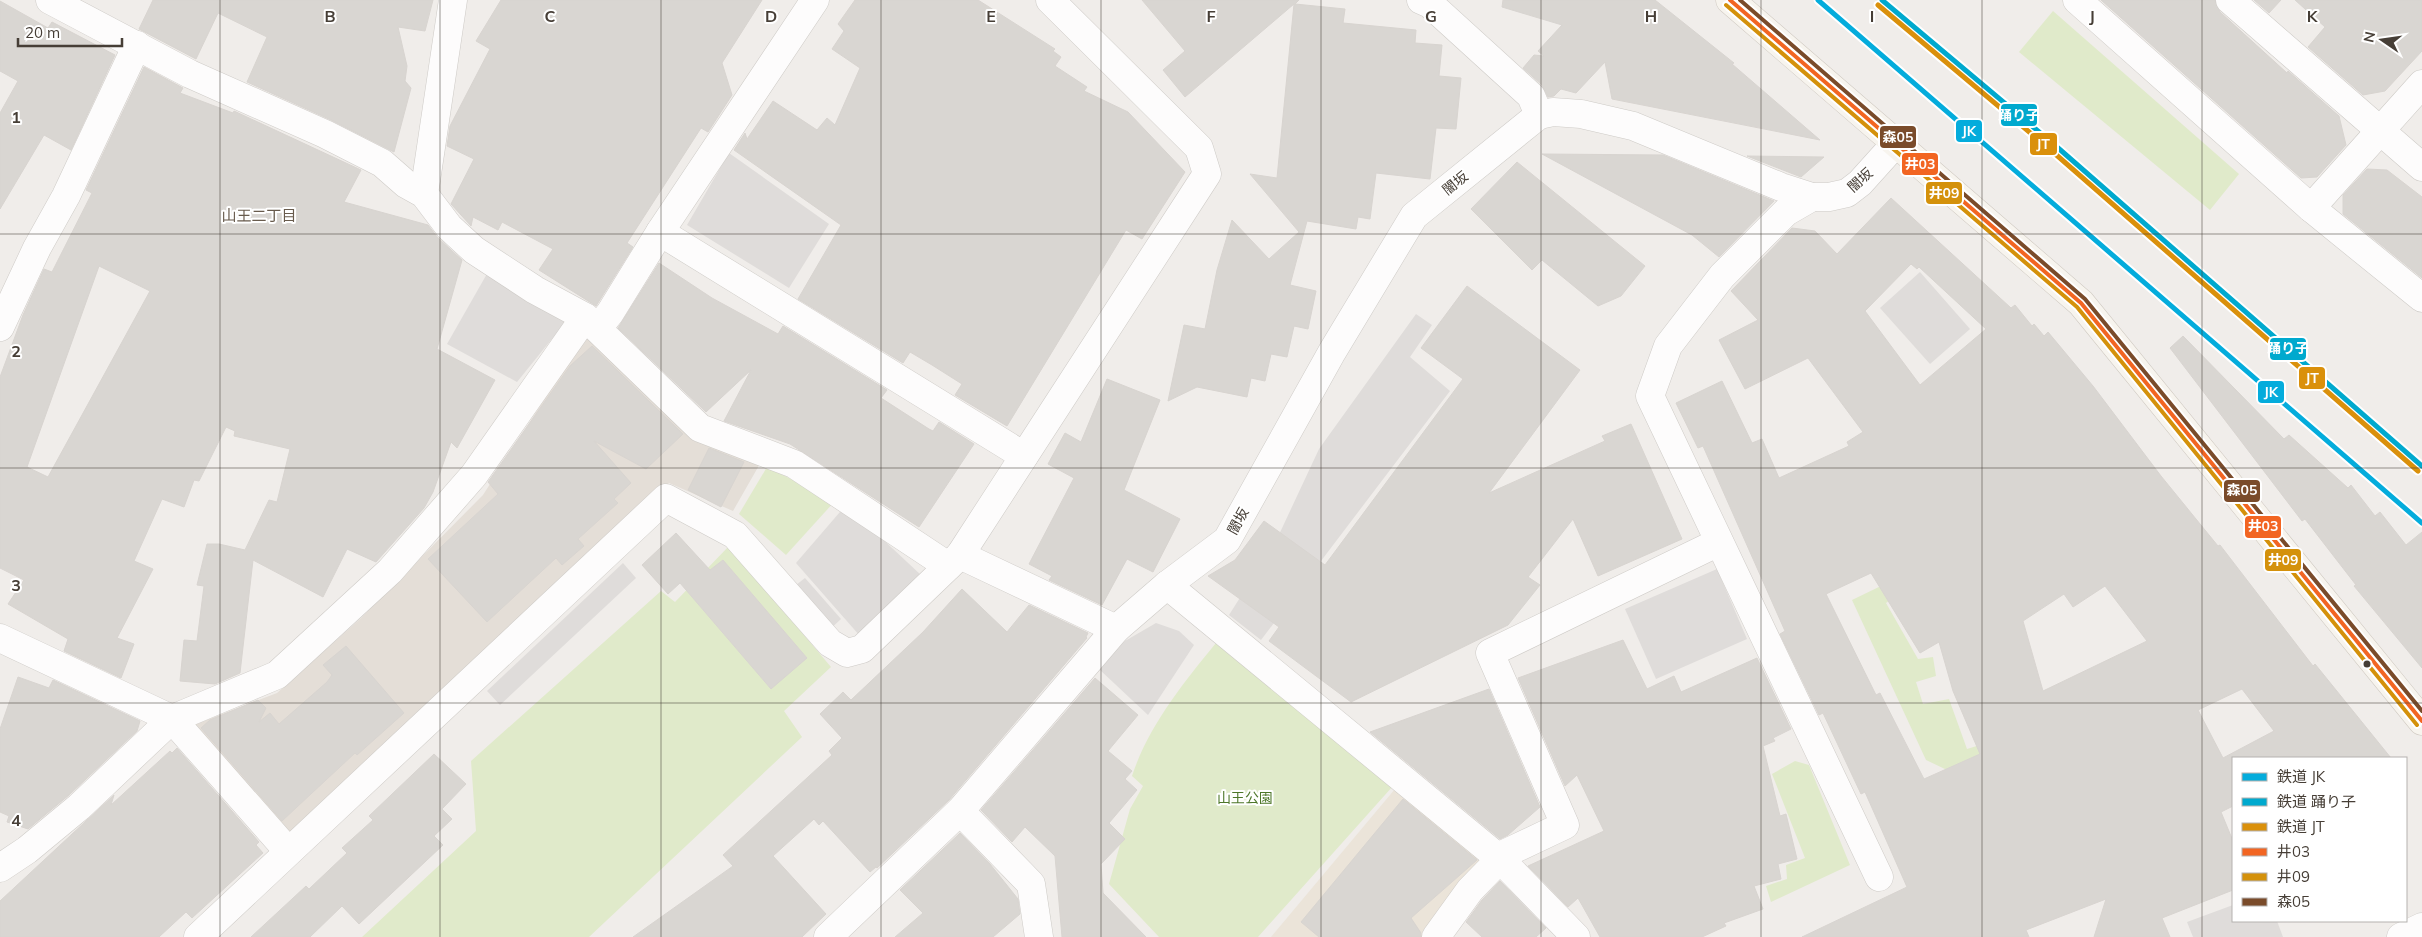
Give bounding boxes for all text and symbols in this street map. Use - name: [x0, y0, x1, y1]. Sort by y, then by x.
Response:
- text: B: [324, 6, 336, 26]
- text: C: [545, 6, 556, 26]
- text: D: [765, 6, 777, 26]
- text: E: [986, 6, 996, 26]
- text: F: [1206, 6, 1216, 26]
- text: G: [1425, 6, 1437, 26]
- text: H: [1645, 6, 1657, 26]
- text: I: [1870, 6, 1874, 26]
- text: J: [2089, 6, 2095, 26]
- text: K: [2307, 6, 2319, 26]
- scale bar: [18, 15, 121, 47]
- north arrow: [2357, 15, 2407, 65]
- text: 20 m: [25, 23, 60, 42]
- text: N: [2359, 30, 2379, 44]
- line badge: 踊り子: [2000, 103, 2038, 127]
- text: 踊り子: [1998, 106, 2040, 124]
- text: 1: [11, 107, 21, 127]
- line badge: JK: [1955, 119, 1983, 143]
- text: JK: [1962, 122, 1977, 140]
- line badge: 森05: [1879, 125, 1917, 149]
- text: 森05: [1883, 128, 1913, 146]
- line badge: JT: [2029, 132, 2058, 156]
- text: JT: [2036, 135, 2050, 153]
- line badge: 井03: [1901, 152, 1939, 176]
- text: 井03: [1905, 155, 1935, 173]
- street label: 闇坂: [1844, 164, 1876, 196]
- street label: 闇坂: [1438, 167, 1472, 199]
- line badge: 井09: [1925, 181, 1963, 205]
- text: 井09: [1929, 184, 1959, 202]
- district label: 山王二丁目: [221, 206, 297, 225]
- line badge: 踊り子: [2269, 337, 2307, 361]
- text: 踊り子: [2267, 339, 2309, 357]
- text: 2: [11, 341, 21, 361]
- line badge: JT: [2298, 366, 2326, 390]
- text: JT: [2305, 369, 2319, 387]
- line badge: JK: [2257, 380, 2285, 404]
- text: JK: [2264, 383, 2279, 401]
- line badge: 森05: [2223, 479, 2261, 503]
- text: 森05: [2227, 481, 2257, 499]
- street label: 闇坂: [1223, 504, 1253, 538]
- line badge: 井03: [2244, 515, 2282, 539]
- text: 井03: [2248, 517, 2278, 535]
- line badge: 井09: [2264, 548, 2302, 572]
- text: 井09: [2268, 551, 2298, 569]
- text: 3: [11, 575, 21, 595]
- unlabelled marker: [2362, 659, 2372, 669]
- legend: [2232, 757, 2407, 922]
- text: 鉄道 JK: [2277, 767, 2326, 786]
- park label: 山王公園: [1217, 789, 1273, 807]
- text: 鉄道 踊り子: [2277, 792, 2356, 811]
- text: 4: [11, 810, 21, 830]
- text: 鉄道 JT: [2277, 817, 2325, 836]
- text: 井03: [2277, 842, 2310, 861]
- text: 井09: [2277, 867, 2310, 886]
- text: 森05: [2277, 892, 2310, 911]

